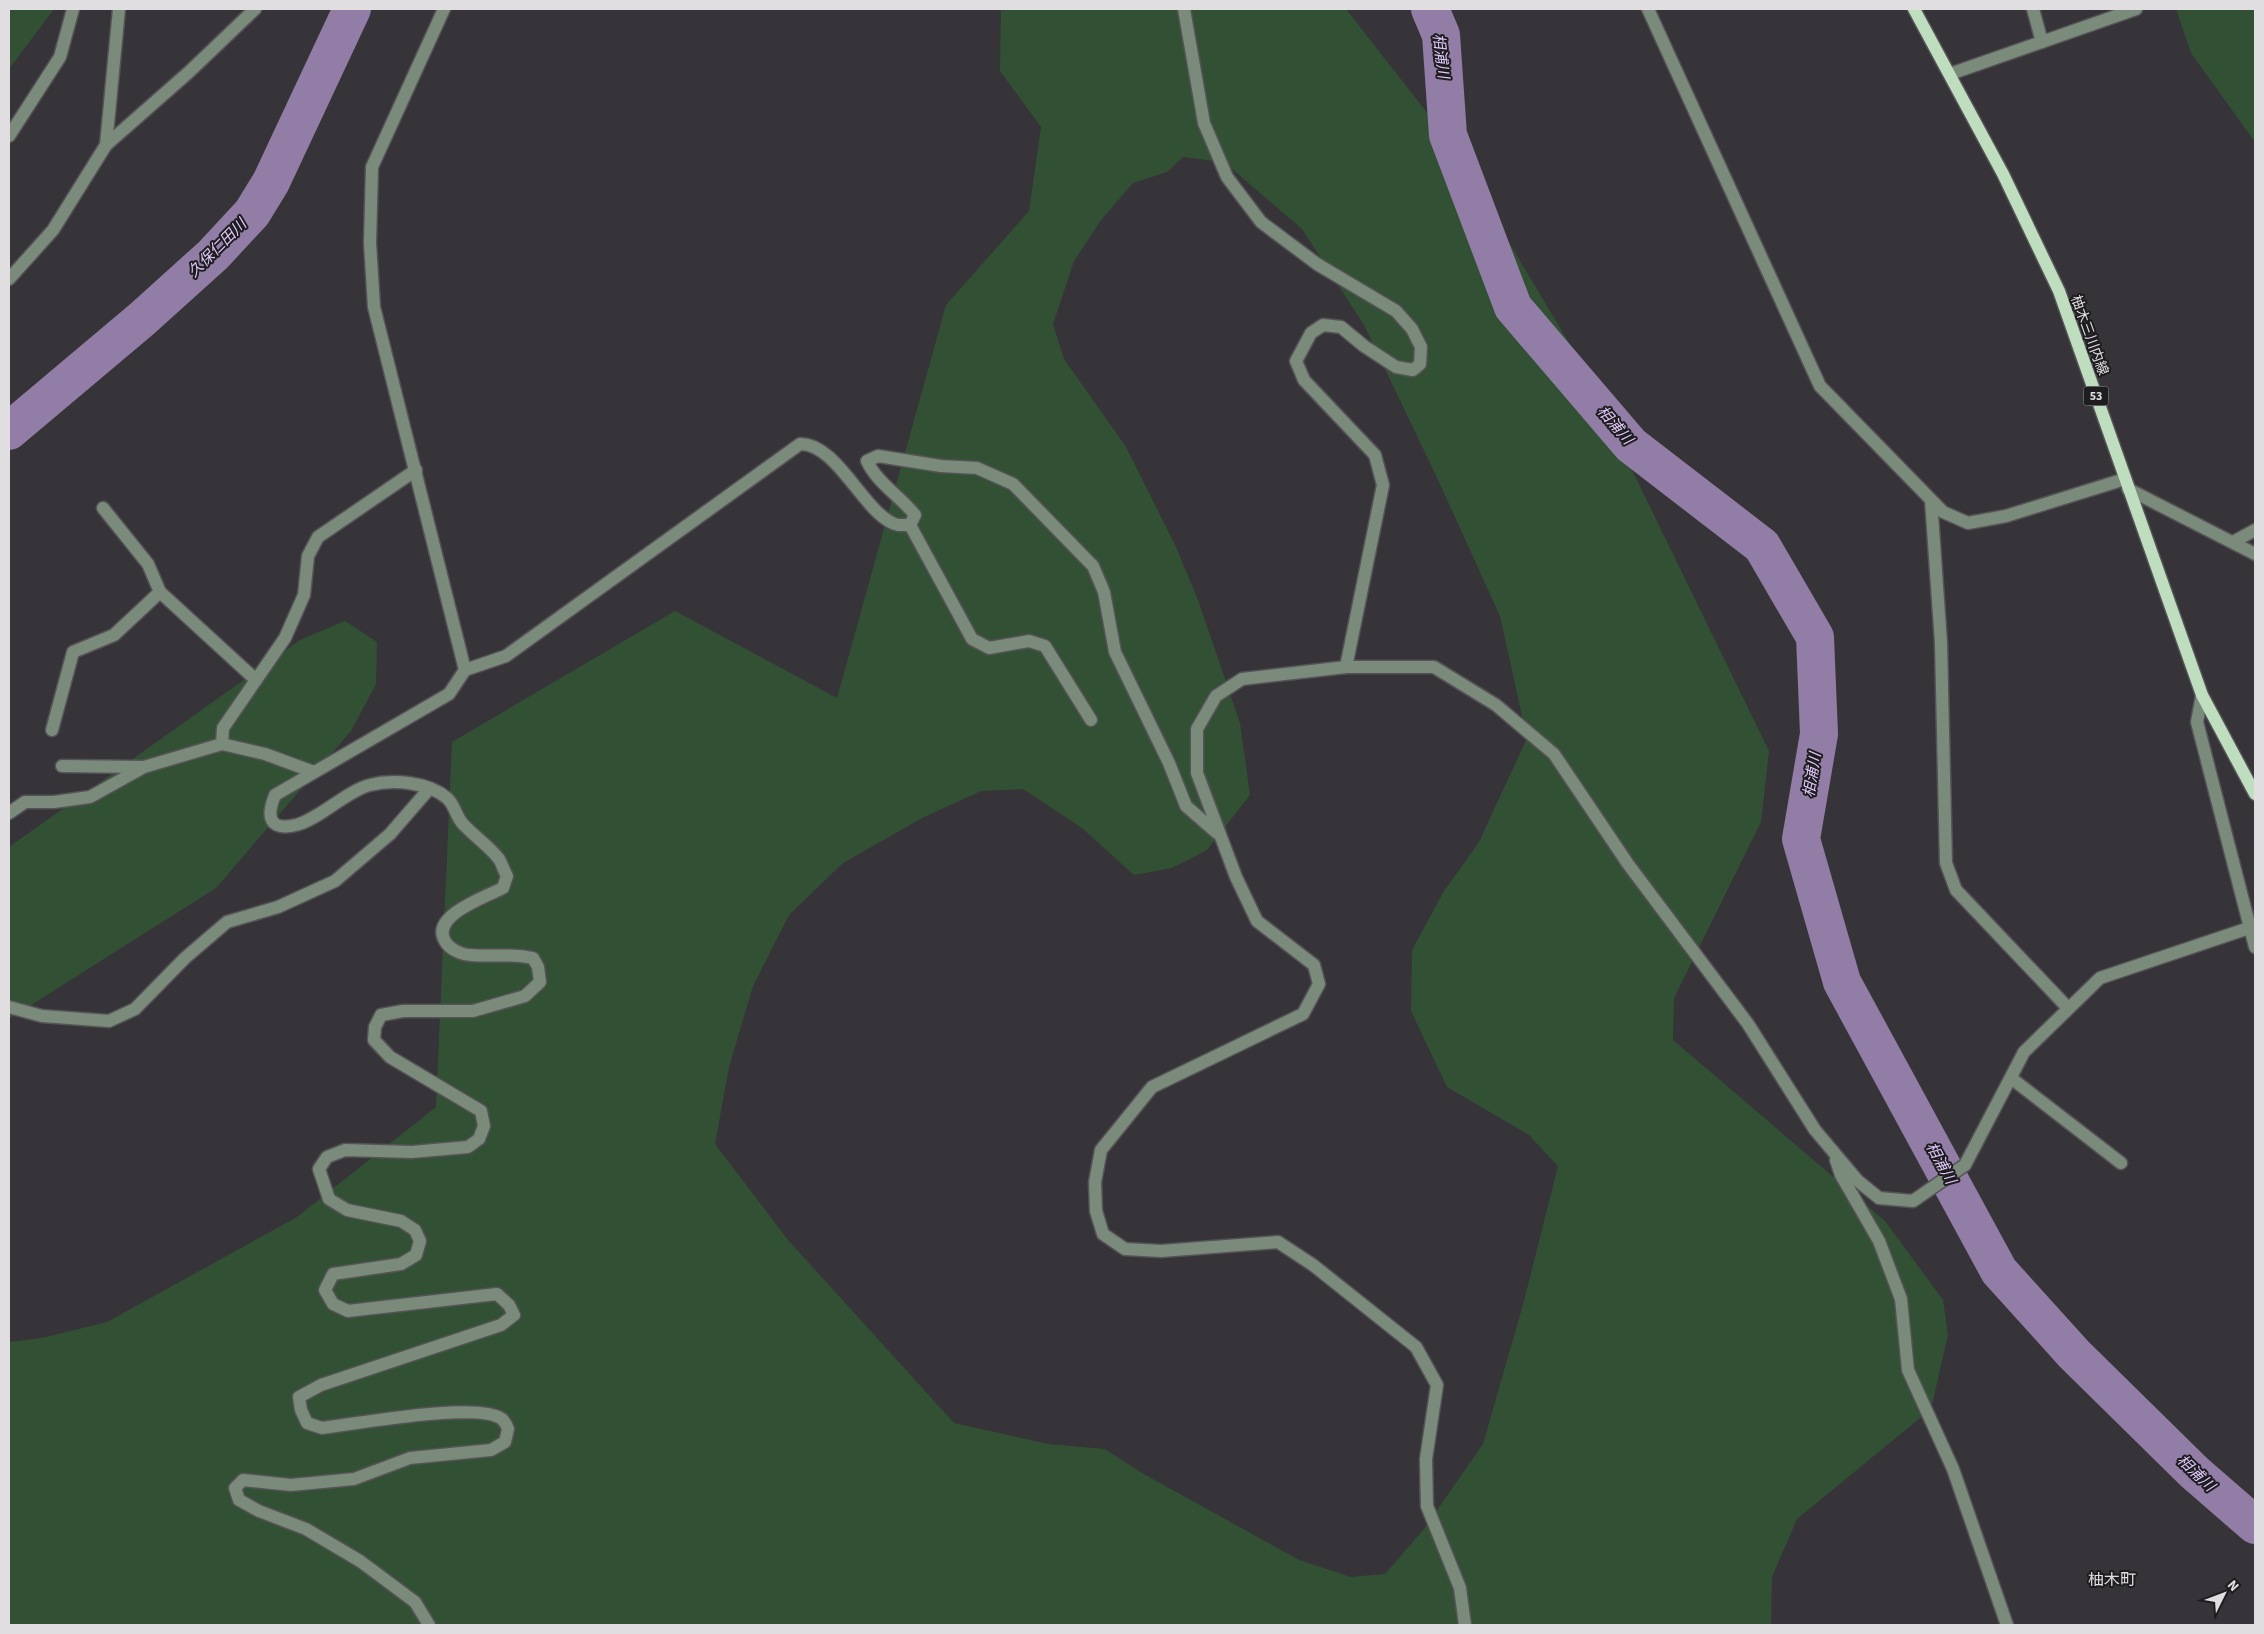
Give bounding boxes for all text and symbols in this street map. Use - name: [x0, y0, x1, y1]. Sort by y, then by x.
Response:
- water label: 相浦川: [1427, 32, 1454, 82]
- water label: 久保仁田川: [183, 213, 253, 282]
- street label: 柚木三川内線: [2065, 292, 2113, 378]
- road number: 53: [2084, 386, 2108, 406]
- water label: 相浦川: [1592, 401, 1639, 451]
- water label: 相浦川: [1799, 749, 1827, 799]
- water label: 相浦川: [1920, 1138, 1962, 1190]
- water label: 相浦川: [2172, 1450, 2221, 1498]
- district label: 柚木町: [2088, 1569, 2136, 1591]
- north arrow: [2199, 1569, 2249, 1619]
- text: N: [2222, 1576, 2243, 1596]

